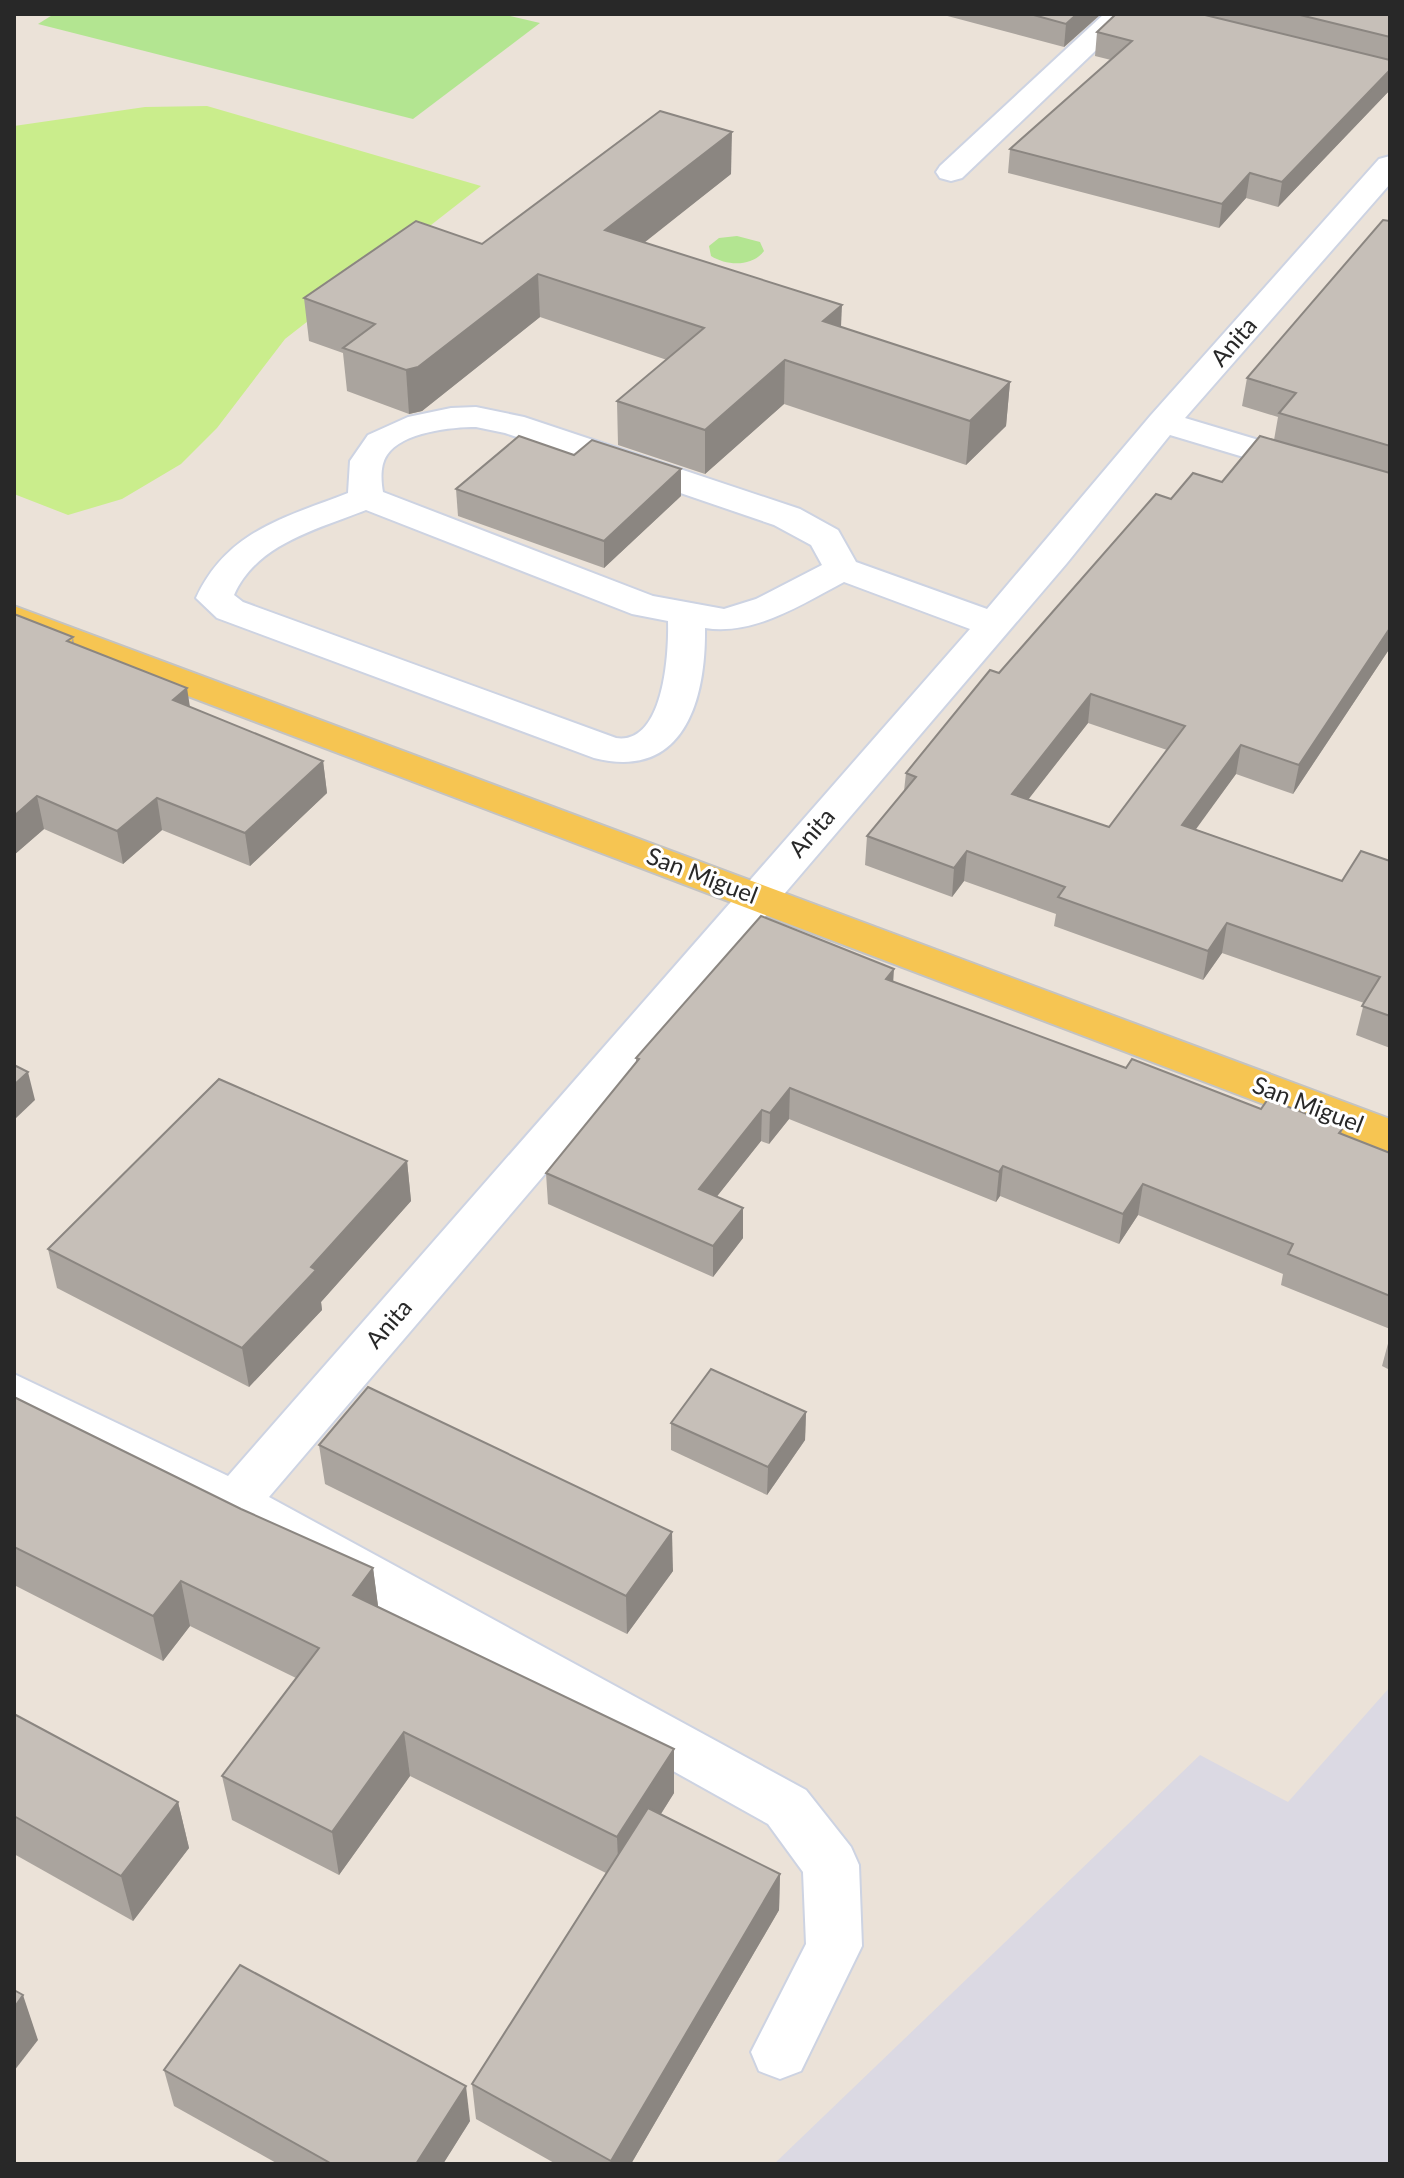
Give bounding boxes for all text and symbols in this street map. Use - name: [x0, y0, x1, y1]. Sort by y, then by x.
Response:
- street label: Anita: [1204, 310, 1262, 372]
- street label: Anita: [782, 801, 840, 863]
- street label: San Miguel: [643, 840, 762, 909]
- street label: San Miguel: [1249, 1069, 1368, 1138]
- street label: Anita: [359, 1292, 417, 1354]

